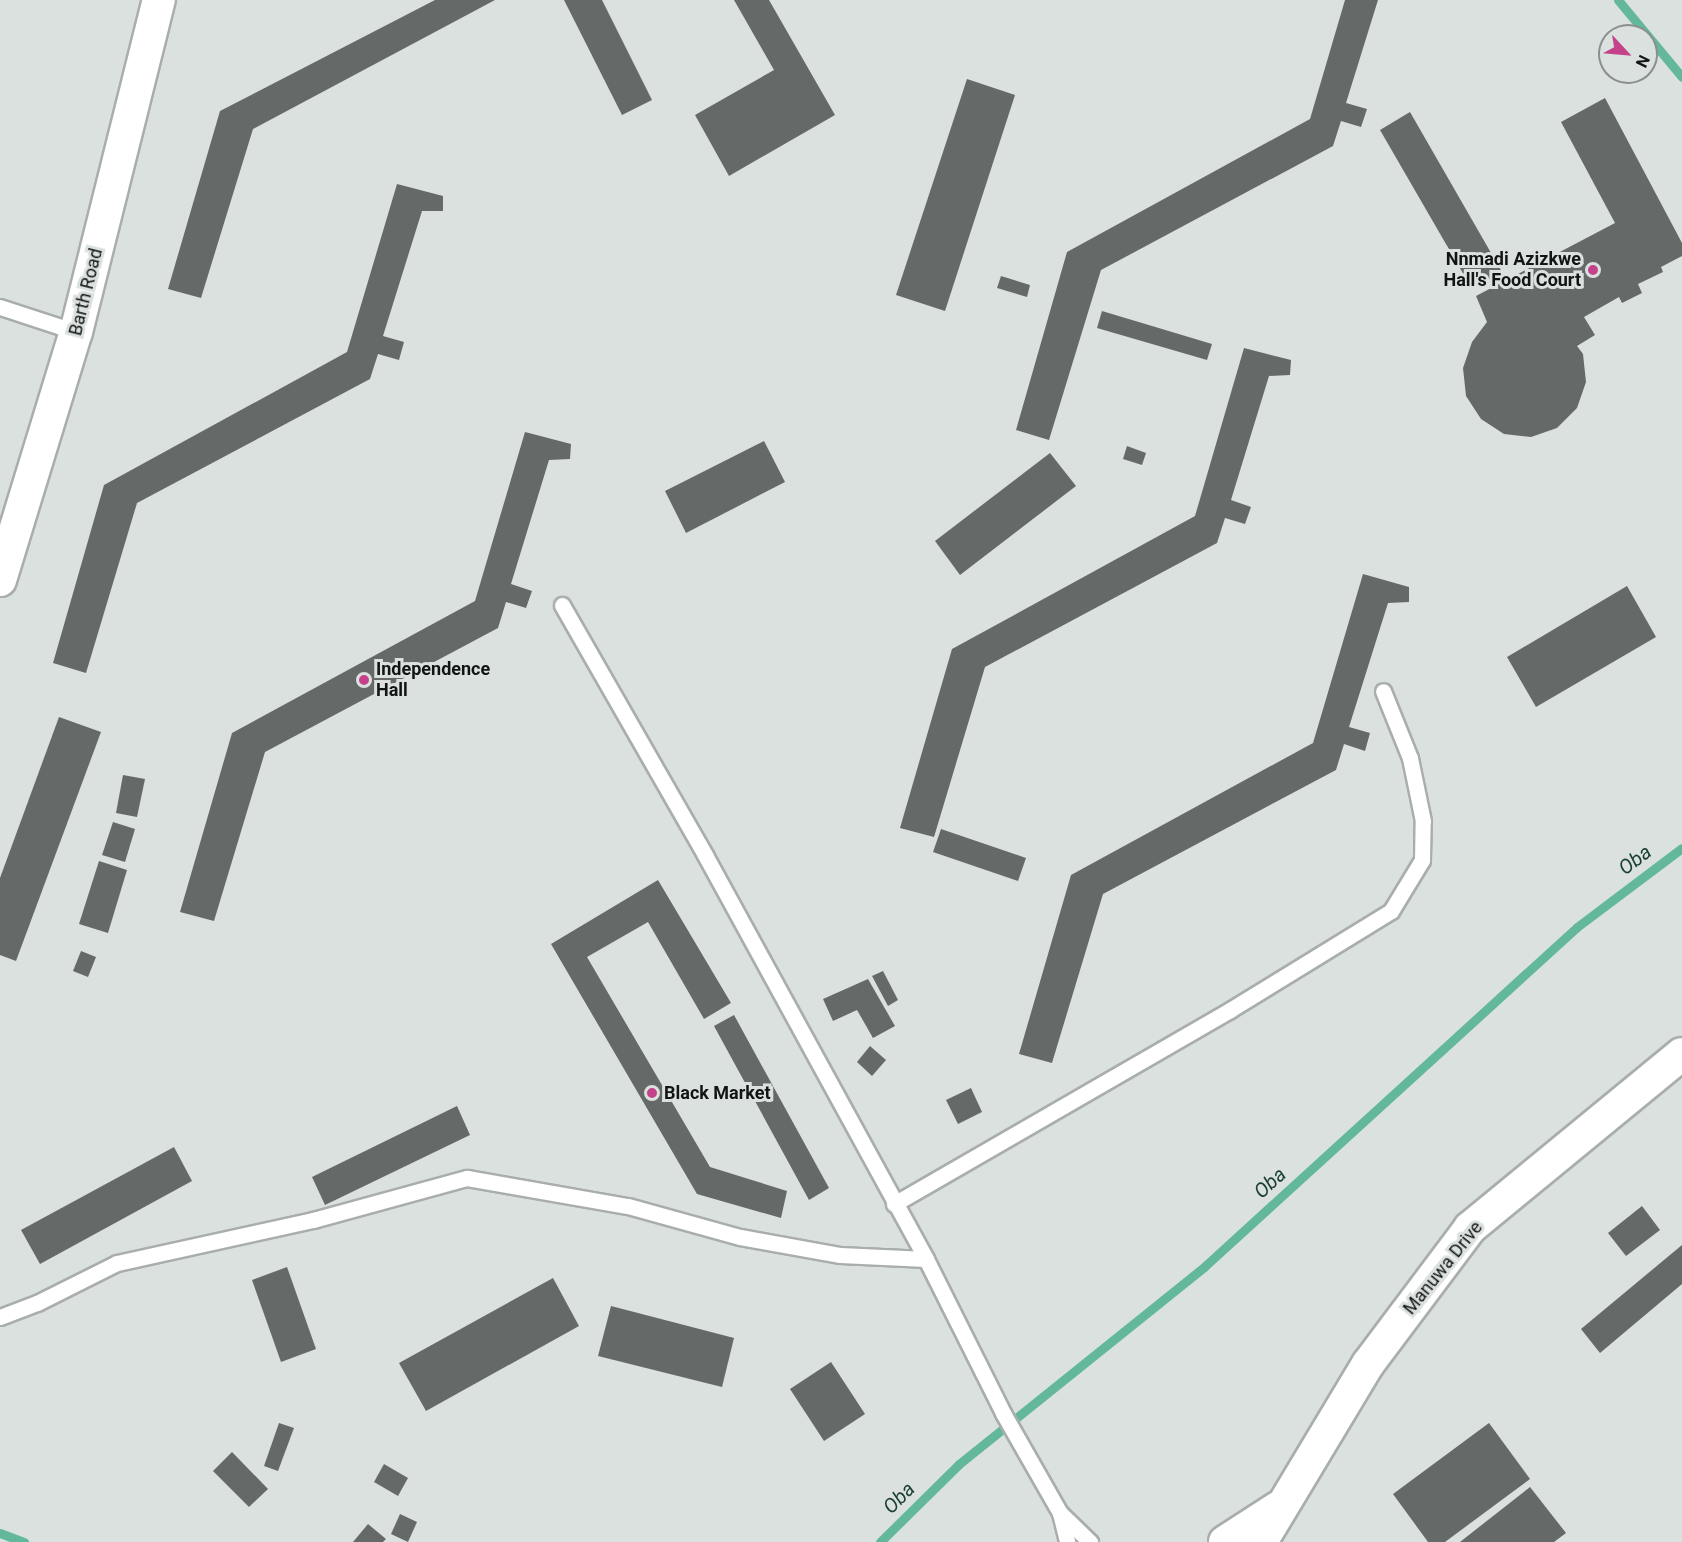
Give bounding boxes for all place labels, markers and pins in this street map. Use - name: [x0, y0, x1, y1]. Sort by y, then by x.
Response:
- place label: Nnmadi Azizkwe Hall's Food Court: [1444, 249, 1581, 292]
- marker: Nnmadi Azizkwe Hall's Food Court: [1586, 263, 1600, 277]
- place label: Independence Hall: [376, 659, 490, 702]
- marker: Independence Hall: [357, 673, 371, 687]
- place label: Black Market: [664, 1082, 771, 1104]
- marker: Black Market: [645, 1086, 659, 1100]

